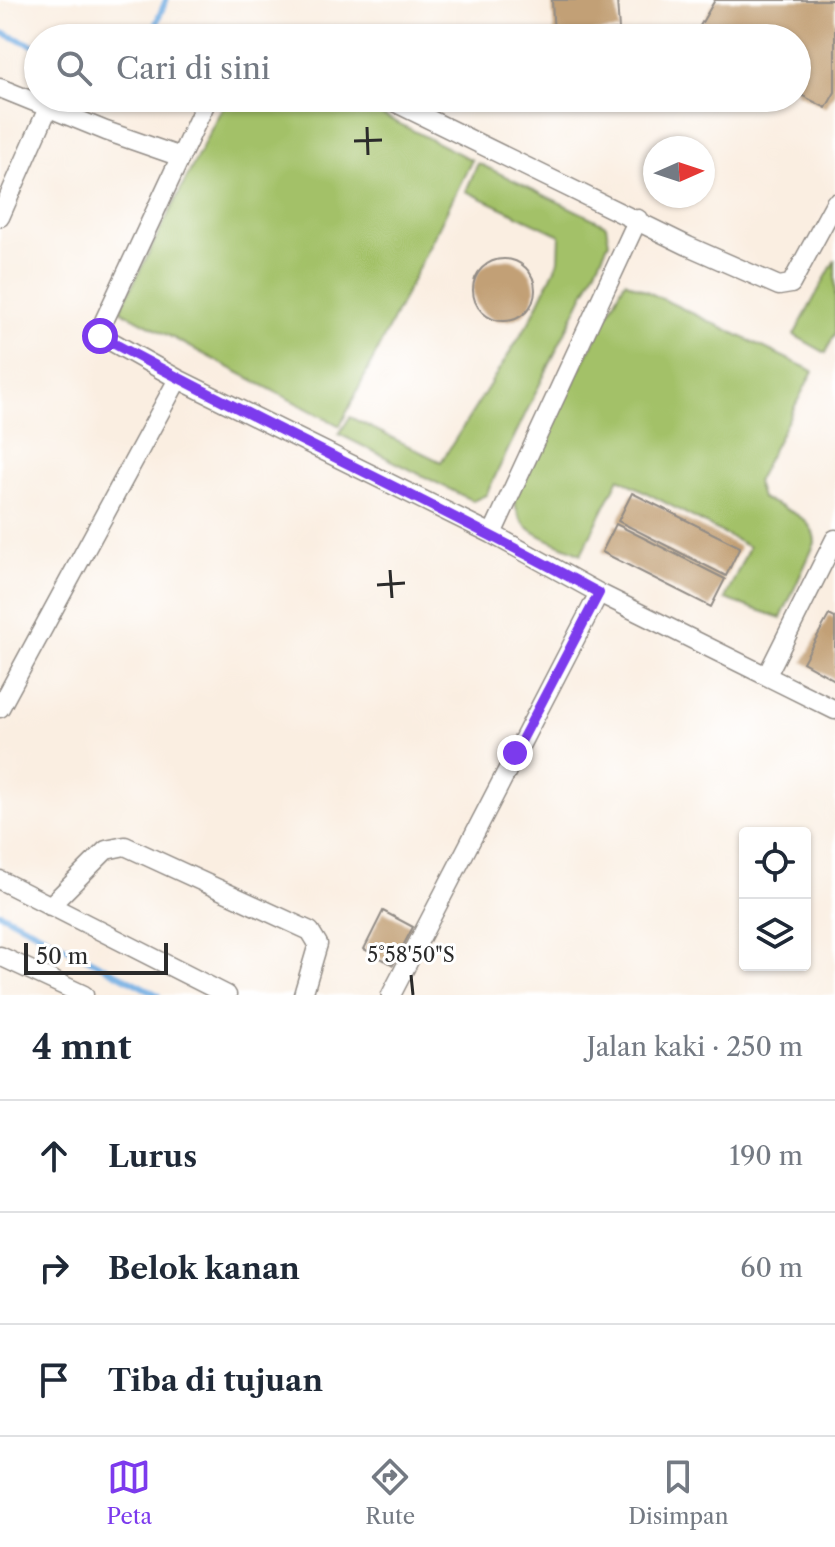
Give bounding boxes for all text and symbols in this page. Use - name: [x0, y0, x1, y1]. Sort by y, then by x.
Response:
- search box: [24, 24, 811, 112]
- icon: search: [52, 46, 96, 90]
- text: Cari di sini: [116, 50, 270, 87]
- north arrow: [643, 136, 715, 208]
- route start: [82, 318, 118, 354]
- route end: [497, 735, 533, 771]
- map controls: [739, 827, 811, 971]
- button: locate: [739, 827, 811, 899]
- button: layers: [739, 899, 811, 971]
- scale bar: [24, 939, 168, 975]
- text: 50 m: [36, 943, 88, 970]
- text: 5°58'50"S: [367, 943, 455, 967]
- text: 4 mnt: [32, 1026, 131, 1068]
- text: Jalan kaki · 250 m: [587, 1031, 803, 1063]
- icon: ahead: [32, 1134, 76, 1178]
- text: Lurus: [108, 1138, 197, 1175]
- text: 190 m: [729, 1140, 803, 1172]
- icon: right: [32, 1246, 76, 1290]
- text: Belok kanan: [108, 1250, 300, 1287]
- text: 60 m: [740, 1252, 803, 1284]
- icon: arrive: [32, 1358, 76, 1402]
- text: Tiba di tujuan: [108, 1362, 323, 1399]
- tab: Peta: [107, 1455, 152, 1530]
- tab: Rute: [365, 1455, 415, 1530]
- tab: Disimpan: [628, 1455, 728, 1530]

